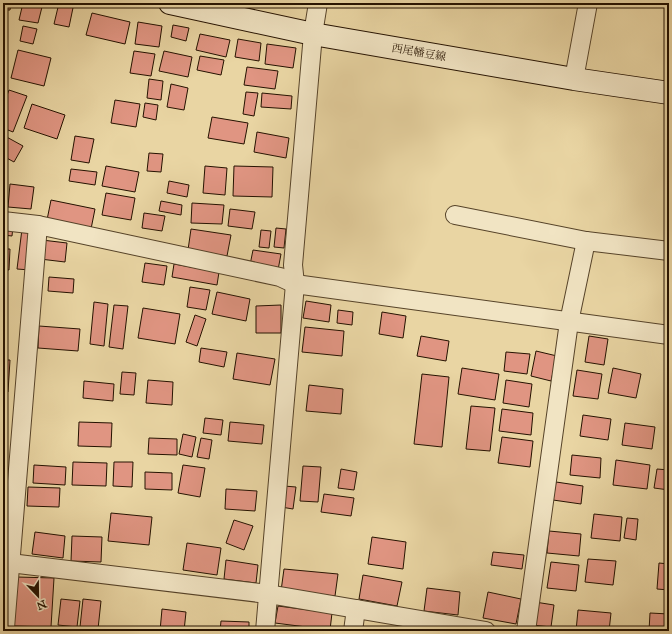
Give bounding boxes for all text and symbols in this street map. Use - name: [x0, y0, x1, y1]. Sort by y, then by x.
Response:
- street label: 西尾幡豆線: [391, 41, 447, 64]
- north arrow: [18, 576, 58, 616]
- text: N: [34, 597, 48, 613]

